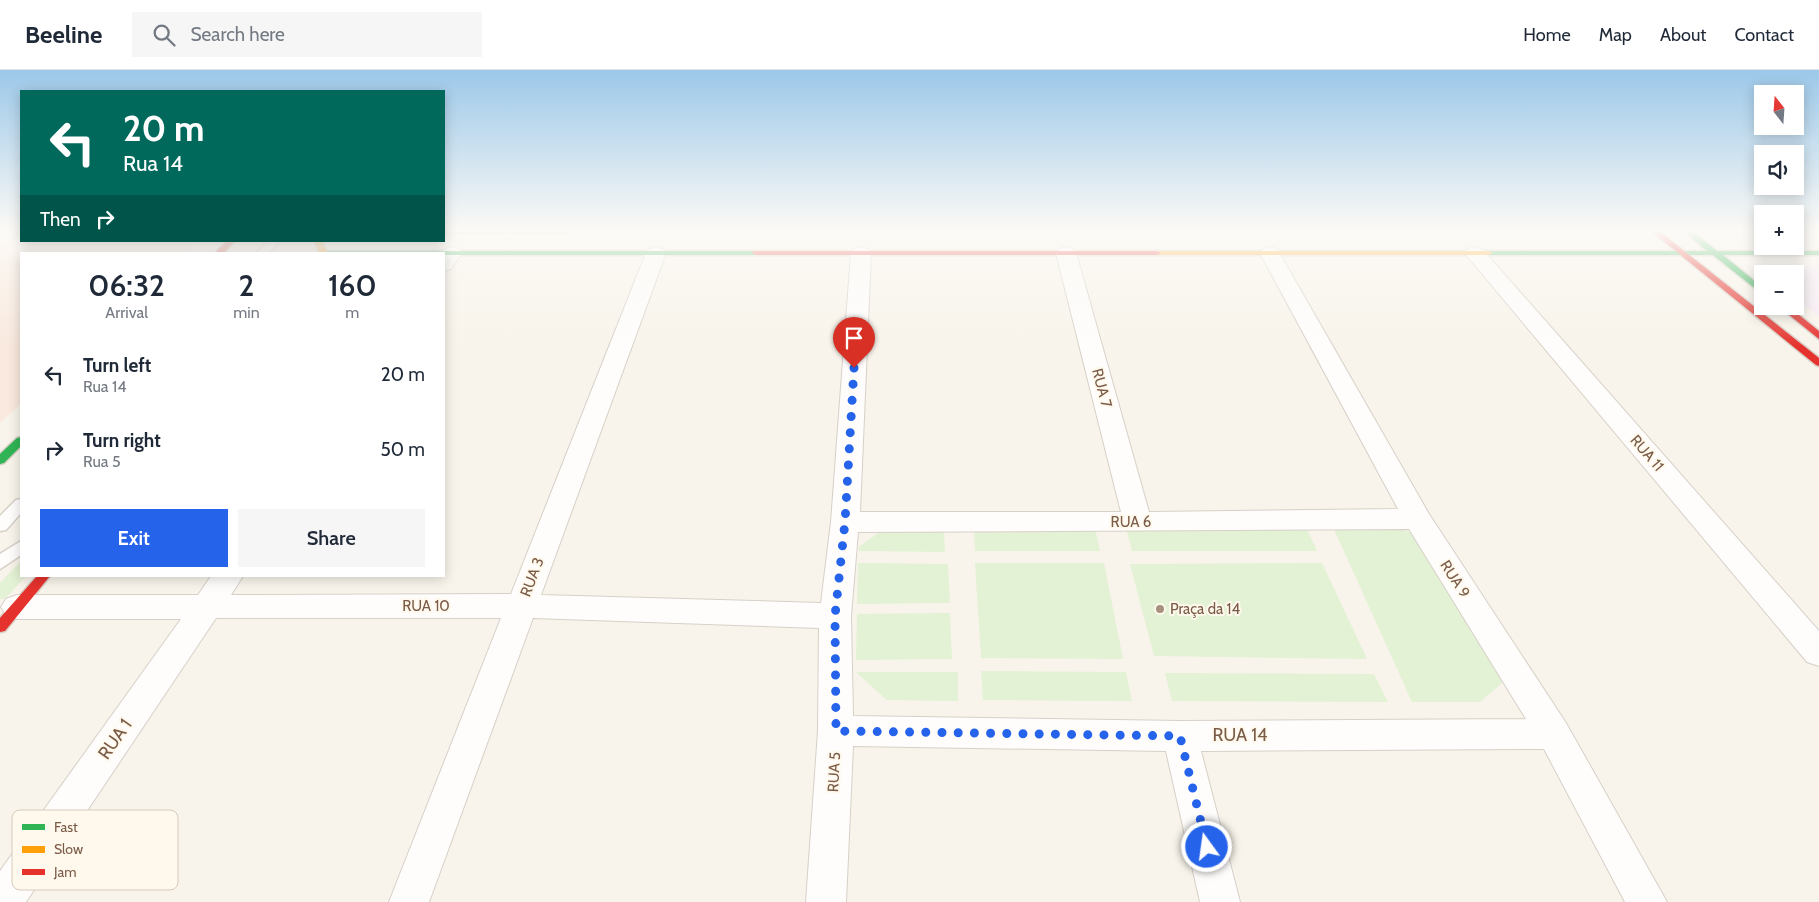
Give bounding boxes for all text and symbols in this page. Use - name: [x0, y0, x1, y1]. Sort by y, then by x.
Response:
- search box: [132, 12, 482, 57]
- text: Beeline: [25, 20, 102, 49]
- icon: search: [150, 21, 178, 49]
- text: Search here: [190, 23, 285, 46]
- text: Home: [1523, 24, 1571, 46]
- text: Map: [1599, 24, 1632, 46]
- text: About: [1660, 24, 1706, 46]
- text: Contact: [1734, 24, 1794, 46]
- north arrow: [1754, 85, 1804, 135]
- map controls: [1754, 85, 1804, 315]
- text: 20 m: [123, 107, 205, 150]
- icon: left: [40, 110, 105, 175]
- button: sound: [1754, 145, 1804, 195]
- text: Rua 14: [123, 150, 183, 177]
- icon: right: [91, 205, 119, 233]
- button: +: [1754, 205, 1804, 255]
- text: Then: [40, 208, 81, 231]
- button: −: [1754, 265, 1804, 315]
- text: 06:32: [88, 267, 165, 304]
- text: 2: [239, 267, 254, 304]
- text: 160: [328, 267, 377, 304]
- text: Arrival: [105, 303, 148, 322]
- text: min: [233, 303, 260, 322]
- text: m: [345, 303, 359, 322]
- pin: [833, 317, 875, 368]
- icon: arrive: [840, 324, 868, 352]
- text: Turn left: [83, 354, 151, 377]
- icon: left: [40, 361, 68, 389]
- text: 20 m: [381, 363, 425, 386]
- street label: RUA 7: [1088, 366, 1116, 410]
- text: Rua 14: [83, 377, 127, 396]
- text: Turn right: [83, 429, 161, 452]
- street label: RUA 11: [1626, 431, 1668, 475]
- icon: right: [40, 436, 68, 464]
- text: 50 m: [381, 438, 425, 461]
- text: Rua 5: [83, 452, 121, 471]
- button: Exit: [40, 509, 228, 567]
- button: Share: [238, 509, 425, 567]
- street label: RUA 6: [1111, 513, 1151, 531]
- street label: RUA 3: [516, 555, 548, 599]
- street label: RUA 9: [1436, 557, 1474, 601]
- street label: RUA 10: [402, 597, 450, 615]
- place label: Praça da 14: [1170, 600, 1240, 618]
- marker: Praça da 14: [1154, 603, 1166, 615]
- street label: RUA 1: [93, 714, 137, 764]
- street label: RUA 14: [1212, 724, 1268, 746]
- street label: RUA 5: [824, 751, 844, 793]
- legend: [12, 810, 178, 890]
- text: Fast: [54, 818, 78, 836]
- position arrow: [1180, 820, 1232, 872]
- text: Slow: [54, 840, 83, 858]
- text: Jam: [53, 863, 76, 881]

